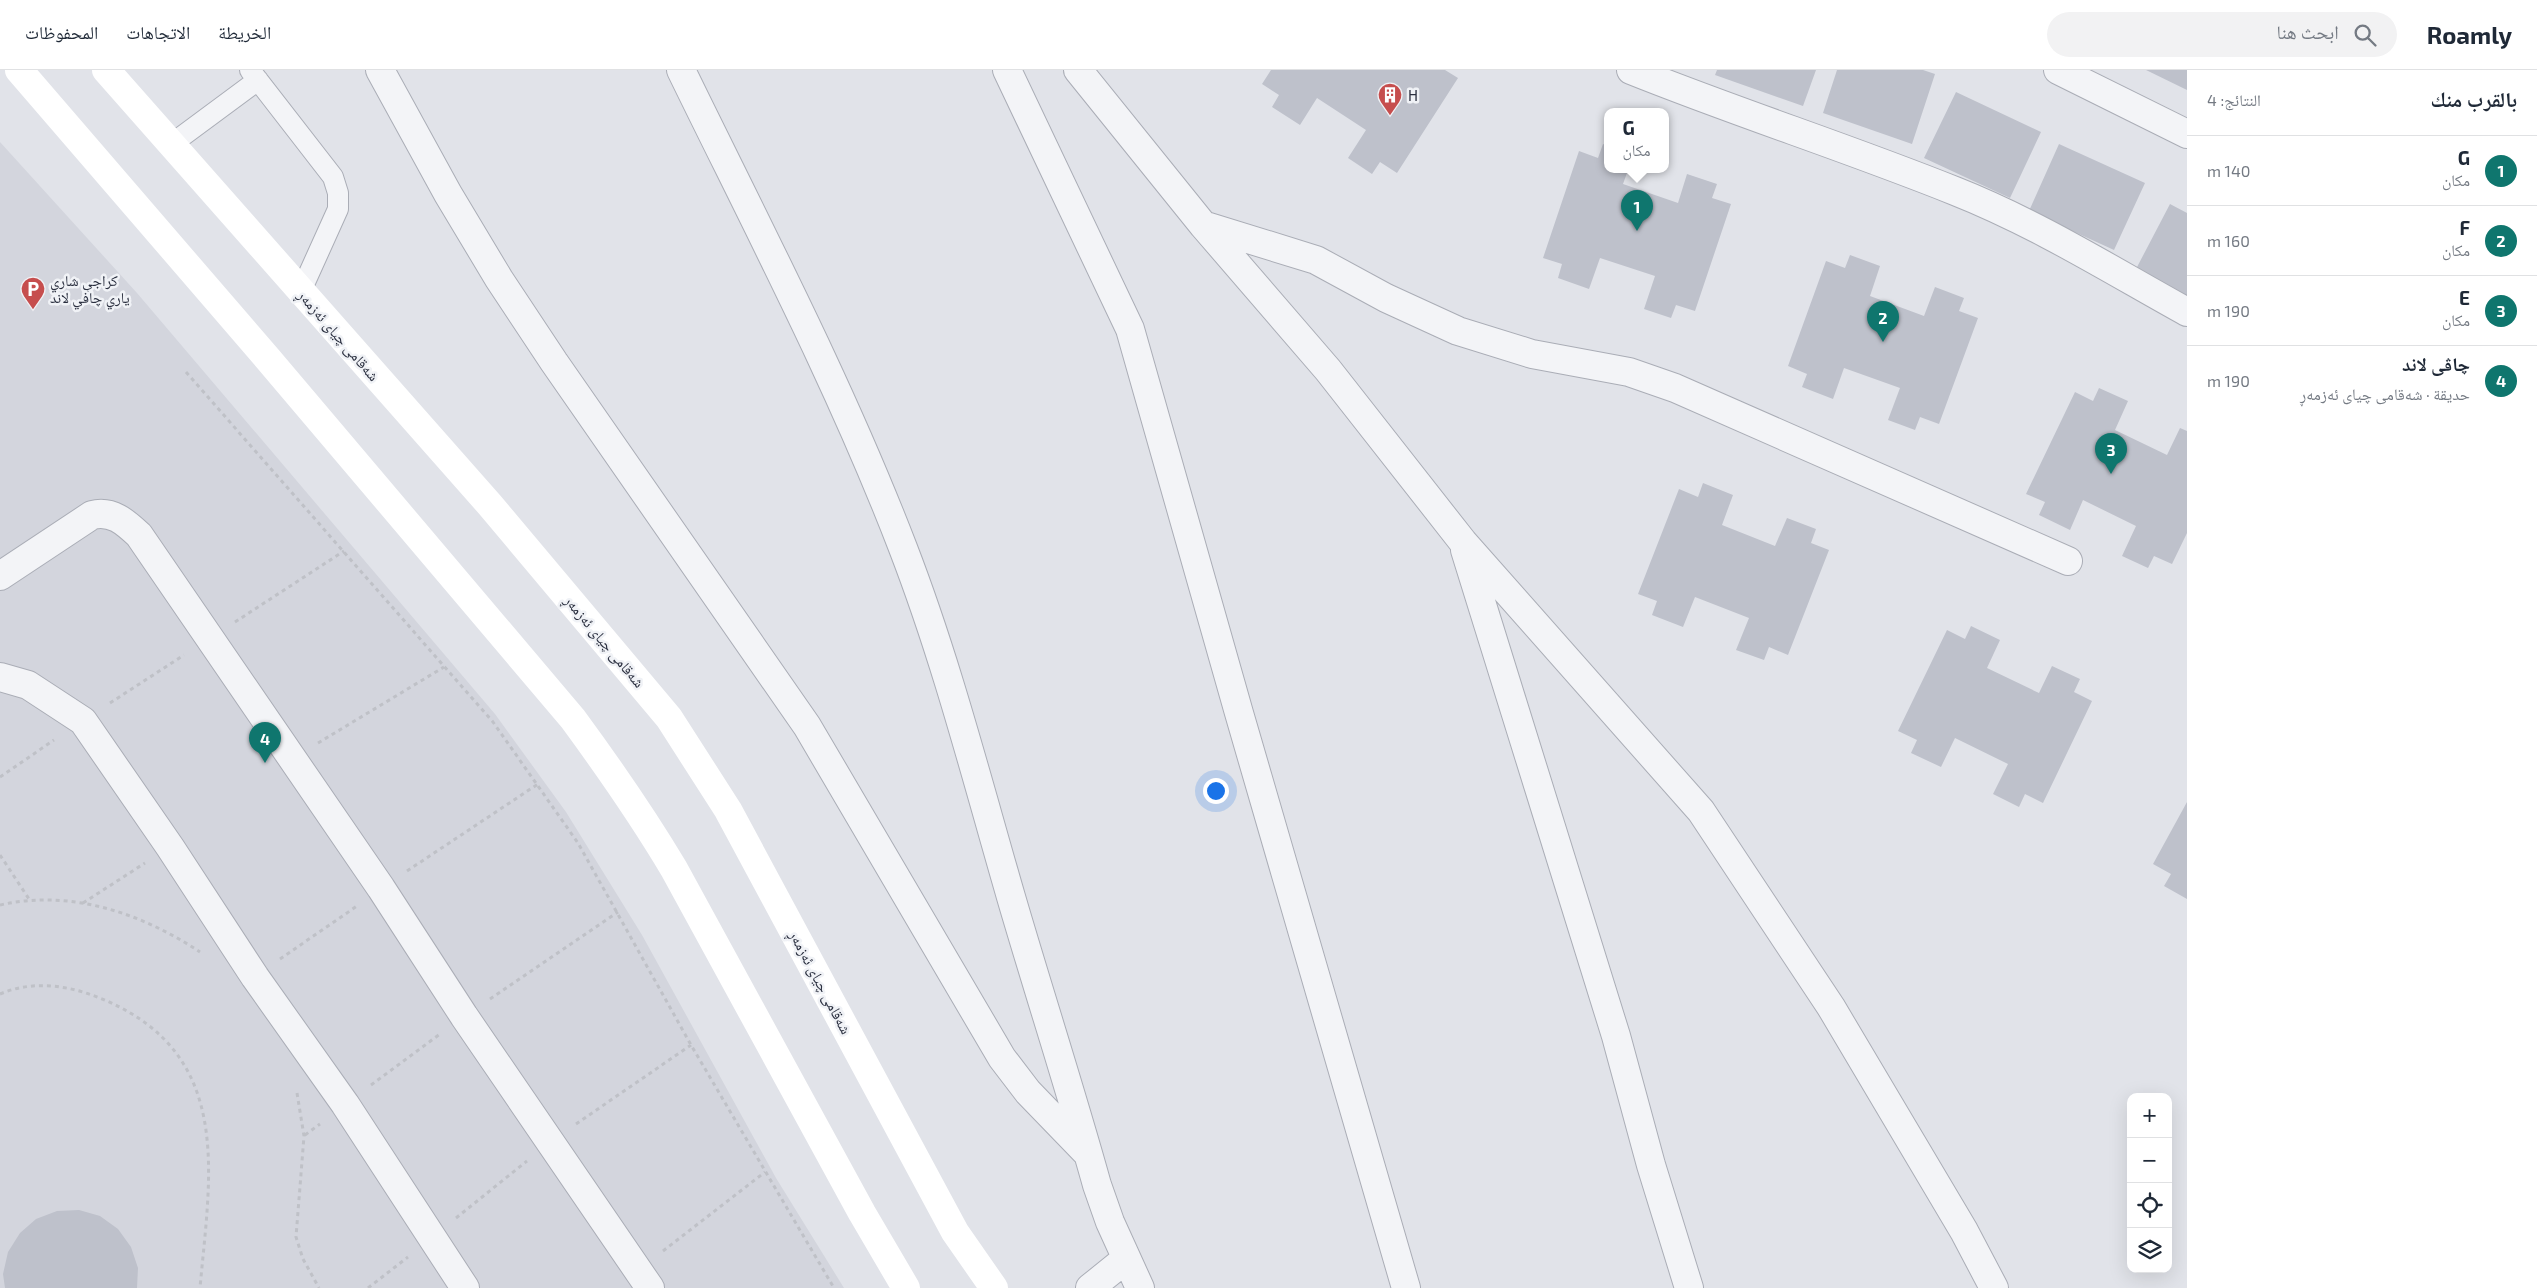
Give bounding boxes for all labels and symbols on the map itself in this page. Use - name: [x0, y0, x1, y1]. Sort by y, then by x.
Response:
- building icon: H: [1377, 82, 1403, 116]
- place label: H: [1408, 86, 1418, 104]
- pin: 1: [1621, 190, 1653, 231]
- place label: كراجي شاري ياري چافي لاند: [50, 271, 130, 310]
- parking icon: كراجي شاري ياري چافي لاند: [20, 276, 46, 310]
- street label: شەقامی چیای ئەزمەڕ: [291, 285, 383, 387]
- pin: 2: [1867, 301, 1899, 342]
- pin: 3: [2095, 433, 2127, 474]
- street label: شەقامی چیای ئەزمەڕ: [557, 591, 649, 694]
- pin: 4: [249, 722, 281, 763]
- your location: [1203, 778, 1229, 804]
- street label: شەقامی چیای ئەزمەڕ: [782, 926, 856, 1039]

